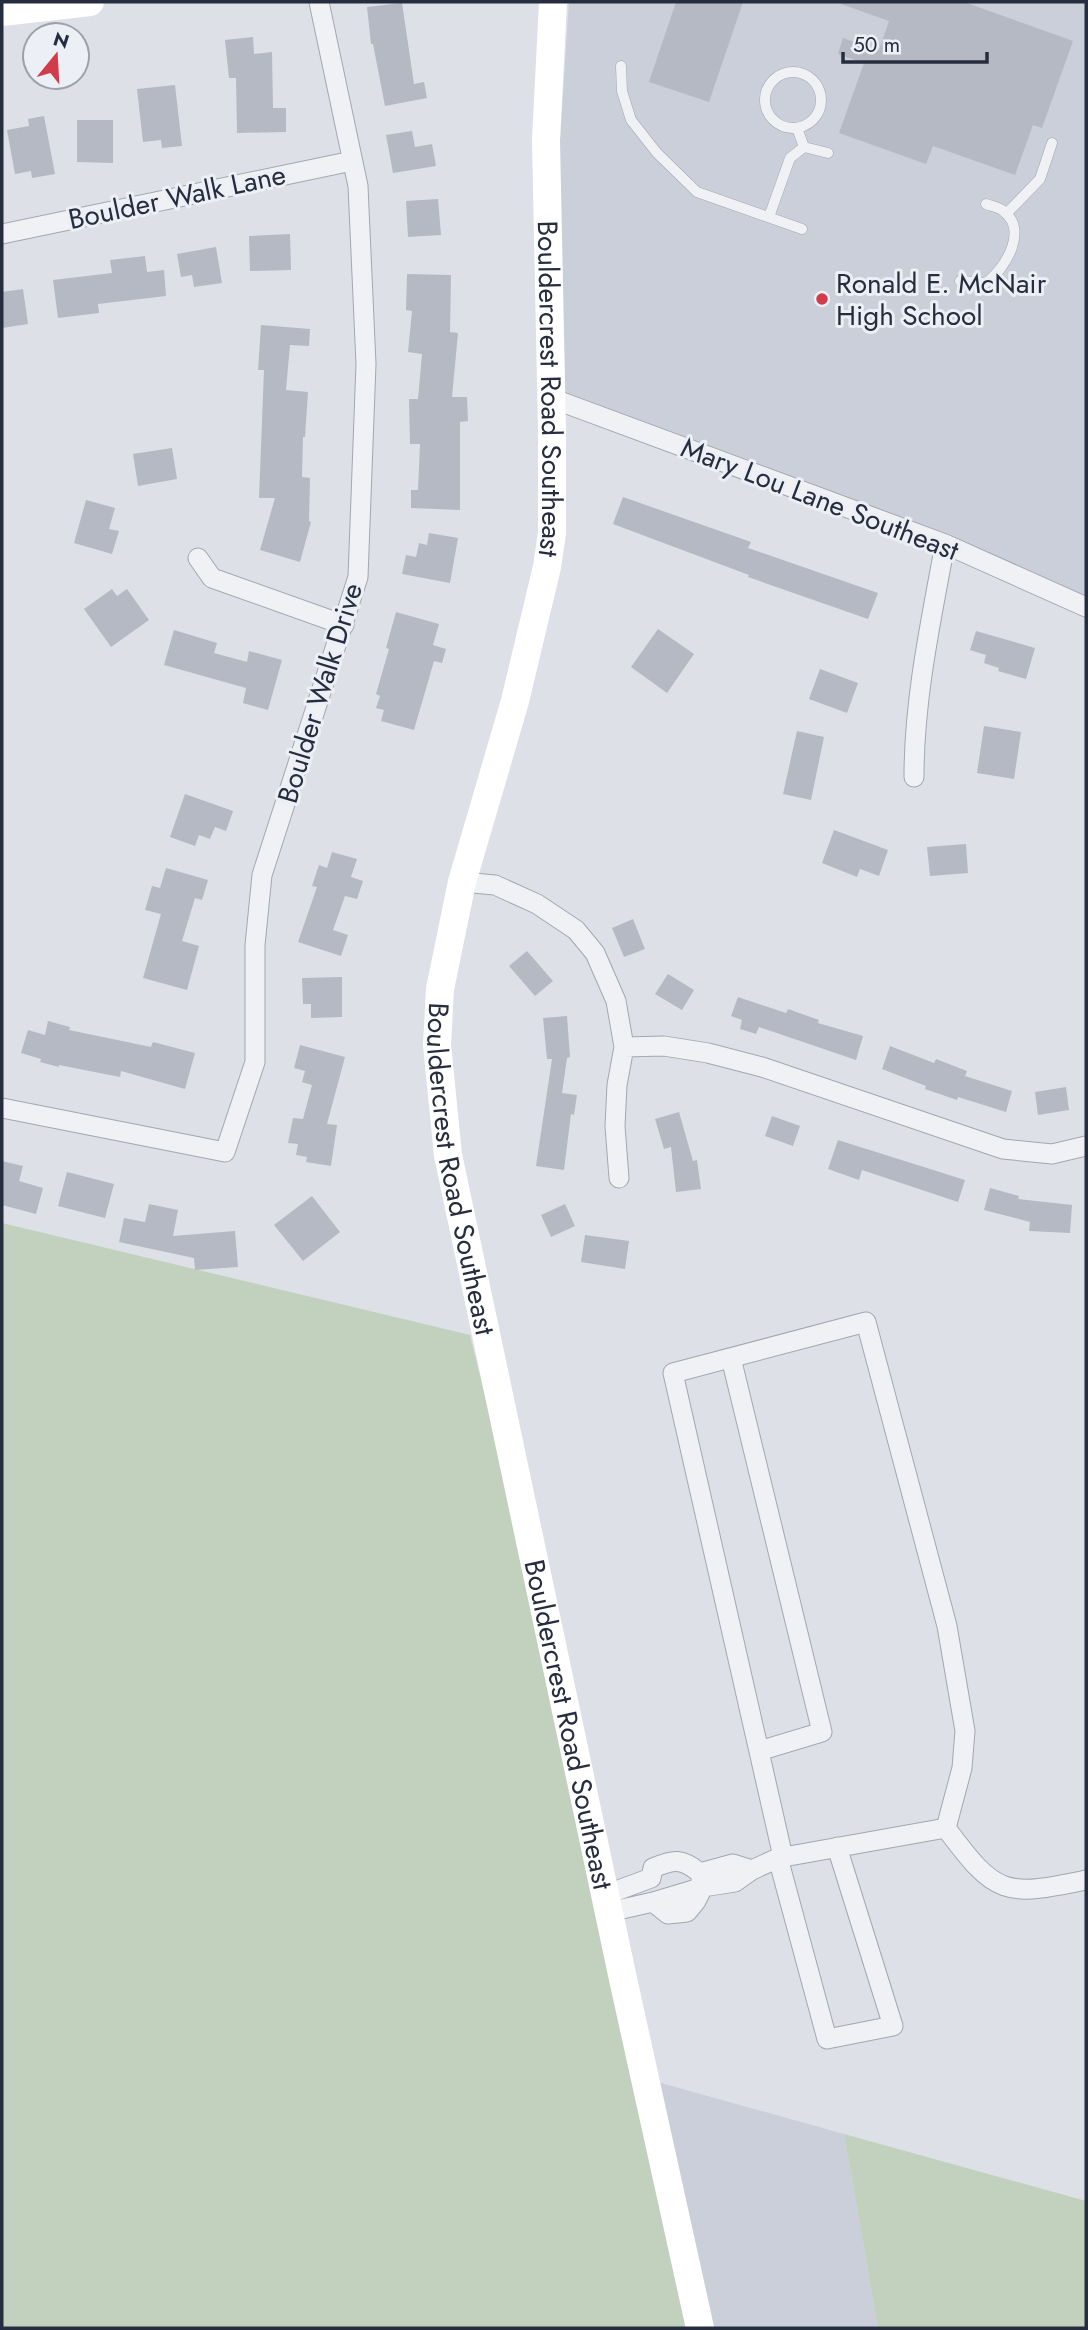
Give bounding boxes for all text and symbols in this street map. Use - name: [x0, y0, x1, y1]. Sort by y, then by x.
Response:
- north arrow: [21, 21, 91, 91]
- scale bar: [843, 21, 986, 65]
- text: N: [50, 25, 72, 55]
- text: 50 m: [853, 30, 900, 60]
- street label: Boulder Walk Lane: [65, 154, 289, 240]
- street label: Bouldercrest Road Southeast: [527, 220, 573, 560]
- place label: Ronald E. McNair High School: [836, 263, 1047, 336]
- marker: Ronald E. McNair High School: [814, 291, 830, 307]
- street label: Mary Lou Lane Southeast: [675, 427, 965, 571]
- street label: Boulder Walk Drive: [267, 578, 373, 808]
- street label: Bouldercrest Road Southeast: [416, 1001, 506, 1339]
- street label: Bouldercrest Road Southeast: [514, 1556, 624, 1894]

